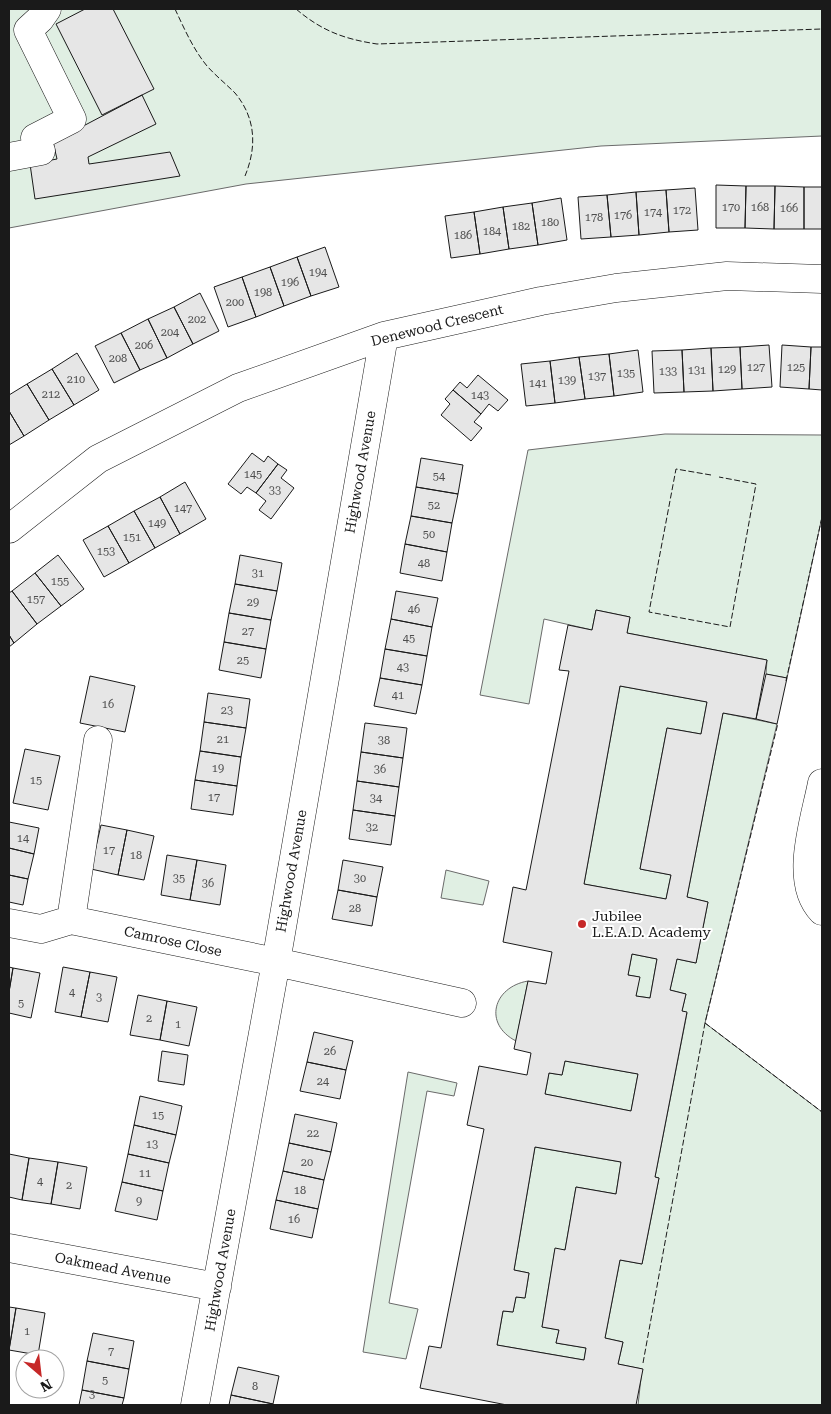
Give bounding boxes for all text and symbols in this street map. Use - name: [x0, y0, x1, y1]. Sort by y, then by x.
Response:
- house number: 170: [722, 201, 740, 214]
- house number: 168: [751, 201, 769, 214]
- house number: 166: [780, 202, 798, 215]
- house number: 172: [673, 204, 691, 217]
- house number: 174: [644, 206, 663, 219]
- house number: 176: [614, 209, 632, 222]
- house number: 178: [585, 211, 603, 224]
- house number: 180: [541, 216, 559, 229]
- house number: 182: [512, 220, 530, 233]
- house number: 184: [483, 225, 502, 238]
- house number: 186: [454, 229, 472, 242]
- house number: 194: [309, 266, 328, 279]
- house number: 196: [281, 276, 299, 289]
- house number: 198: [254, 286, 272, 299]
- house number: 200: [226, 296, 244, 309]
- street label: Denewood Crescent: [369, 301, 505, 349]
- house number: 202: [188, 313, 206, 326]
- house number: 204: [161, 326, 180, 339]
- house number: 206: [135, 339, 153, 352]
- house number: 208: [109, 352, 127, 365]
- house number: 127: [747, 361, 765, 374]
- house number: 125: [787, 361, 805, 374]
- house number: 129: [718, 363, 736, 376]
- house number: 131: [688, 364, 706, 377]
- house number: 133: [659, 365, 677, 378]
- house number: 135: [617, 367, 635, 380]
- house number: 137: [588, 370, 606, 383]
- house number: 210: [67, 373, 85, 386]
- house number: 139: [558, 374, 576, 387]
- house number: 141: [529, 377, 547, 390]
- house number: 212: [42, 388, 60, 401]
- house number: 143: [471, 389, 489, 402]
- street label: Highwood Avenue: [341, 409, 379, 535]
- house number: 145: [244, 468, 262, 481]
- house number: 54: [433, 470, 446, 483]
- house number: 33: [269, 484, 281, 497]
- house number: 52: [428, 499, 440, 512]
- house number: 147: [174, 502, 192, 515]
- house number: 149: [148, 517, 166, 530]
- house number: 50: [423, 528, 435, 541]
- house number: 151: [123, 531, 141, 544]
- house number: 153: [97, 545, 115, 558]
- house number: 48: [418, 557, 430, 570]
- house number: 31: [252, 567, 264, 580]
- house number: 155: [51, 575, 69, 588]
- house number: 157: [27, 593, 45, 606]
- house number: 29: [247, 596, 259, 609]
- house number: 46: [408, 603, 420, 616]
- house number: 27: [242, 625, 254, 638]
- house number: 45: [403, 632, 415, 645]
- house number: 25: [237, 654, 249, 667]
- house number: 43: [397, 661, 409, 674]
- house number: 41: [392, 689, 404, 702]
- house number: 16: [102, 698, 114, 711]
- house number: 23: [221, 704, 233, 717]
- house number: 21: [217, 733, 229, 746]
- house number: 38: [378, 734, 390, 747]
- house number: 19: [212, 762, 224, 775]
- house number: 36: [374, 763, 386, 776]
- house number: 15: [30, 774, 42, 787]
- house number: 17: [208, 791, 220, 804]
- house number: 34: [370, 792, 383, 805]
- street label: Highwood Avenue: [272, 808, 310, 934]
- house number: 32: [366, 821, 378, 834]
- house number: 14: [17, 832, 30, 845]
- house number: 17: [103, 844, 115, 857]
- house number: 18: [130, 849, 142, 862]
- house number: 35: [173, 872, 185, 885]
- house number: 30: [354, 872, 366, 885]
- house number: 36: [202, 877, 214, 890]
- house number: 28: [349, 902, 361, 915]
- place label: Jubilee L.E.A.D. Academy: [592, 908, 712, 940]
- marker: Jubilee L.E.A.D. Academy: [576, 918, 588, 930]
- street label: Camrose Close: [123, 923, 224, 959]
- house number: 4: [69, 986, 76, 999]
- house number: 3: [96, 991, 102, 1004]
- house number: 5: [18, 997, 24, 1010]
- house number: 2: [146, 1012, 152, 1025]
- house number: 1: [175, 1018, 181, 1031]
- house number: 26: [324, 1045, 336, 1058]
- house number: 24: [317, 1075, 330, 1088]
- house number: 15: [152, 1109, 164, 1122]
- house number: 22: [307, 1127, 319, 1140]
- house number: 13: [146, 1138, 158, 1151]
- house number: 20: [301, 1156, 313, 1169]
- house number: 11: [139, 1167, 151, 1180]
- house number: 4: [37, 1175, 44, 1188]
- house number: 2: [66, 1179, 72, 1192]
- house number: 18: [294, 1184, 306, 1197]
- house number: 9: [136, 1195, 142, 1208]
- street label: Highwood Avenue: [201, 1207, 239, 1333]
- house number: 16: [288, 1213, 300, 1226]
- street label: Oakmead Avenue: [53, 1249, 173, 1287]
- house number: 1: [24, 1325, 30, 1338]
- house number: 7: [108, 1345, 114, 1358]
- north arrow: [15, 1349, 65, 1399]
- house number: 5: [102, 1374, 108, 1387]
- text: N: [37, 1376, 55, 1395]
- house number: 8: [252, 1380, 258, 1393]
- house number: 3: [89, 1388, 95, 1401]

